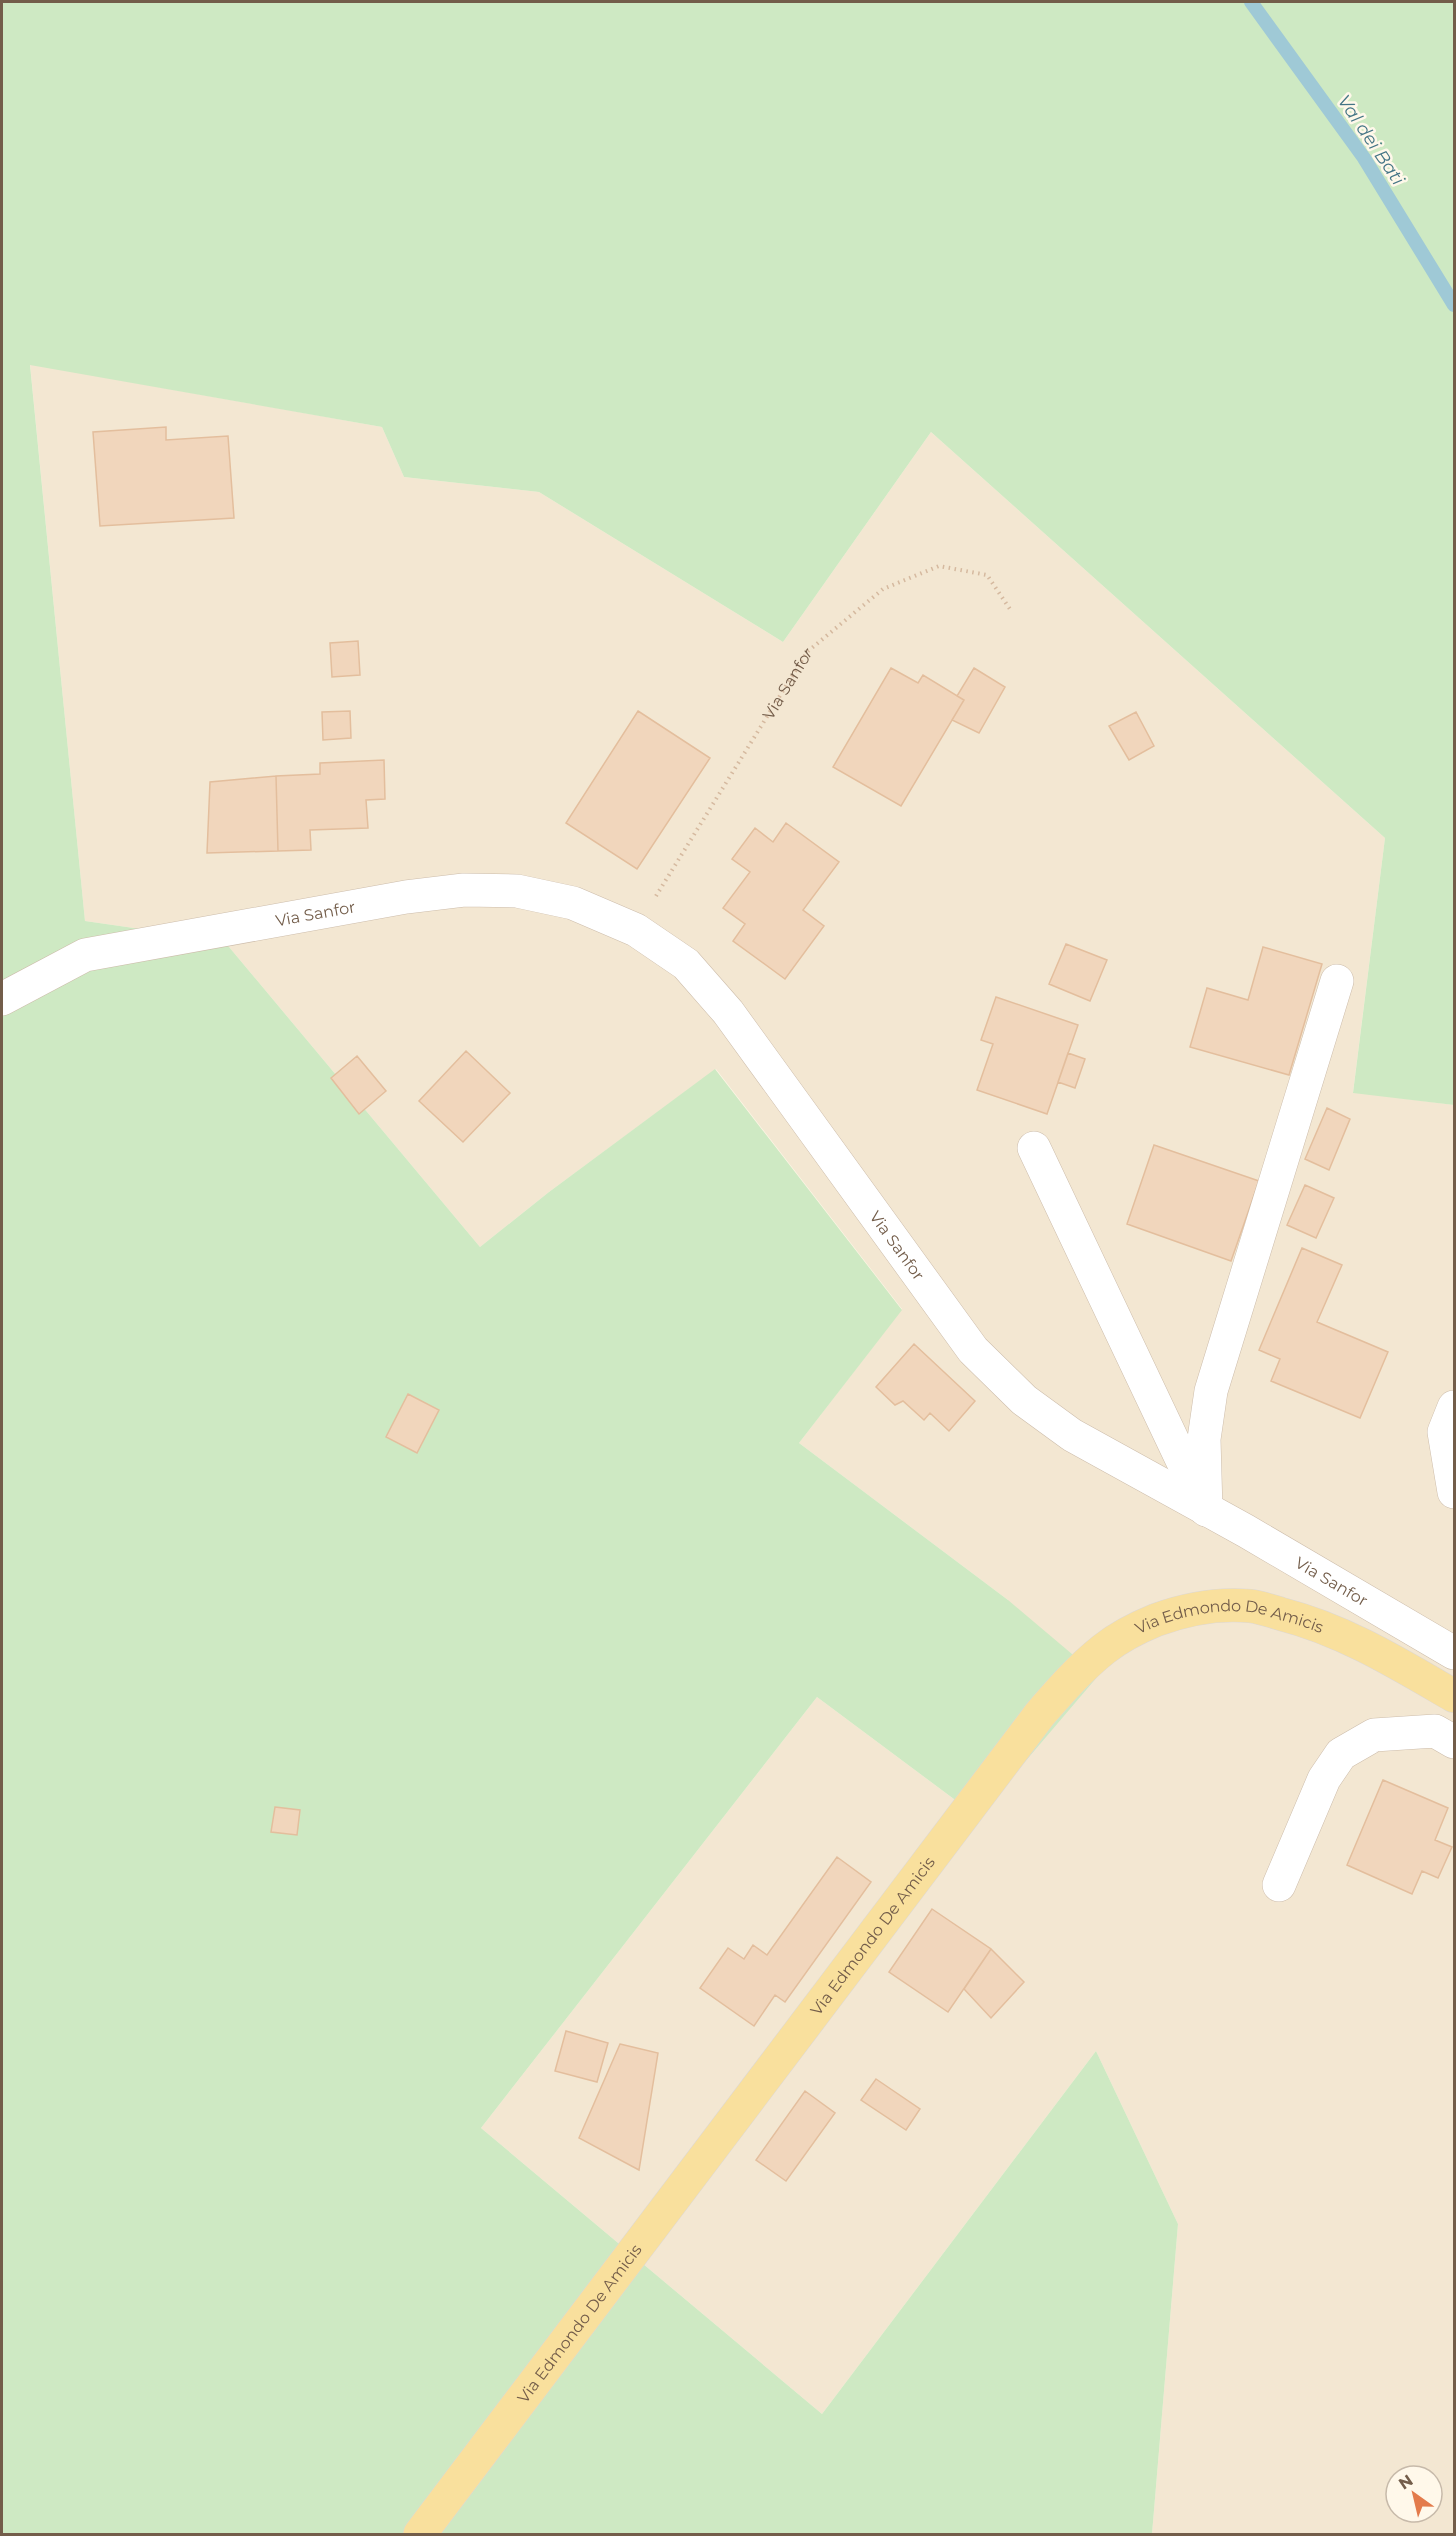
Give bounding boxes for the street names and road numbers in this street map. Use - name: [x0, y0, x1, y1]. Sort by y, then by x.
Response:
- street label: Via Sanfor: [759, 643, 816, 723]
- street label: Via Sanfor: [274, 897, 357, 930]
- street label: Via Sanfor: [865, 1208, 928, 1284]
- street label: Via Sanfor: [1292, 1553, 1371, 1610]
- street label: Via Edmondo De Amicis: [1132, 1621, 1326, 1643]
- street label: Via Edmondo De Amicis: [807, 1853, 939, 2019]
- street label: Via Edmondo De Amicis: [513, 2240, 646, 2407]

